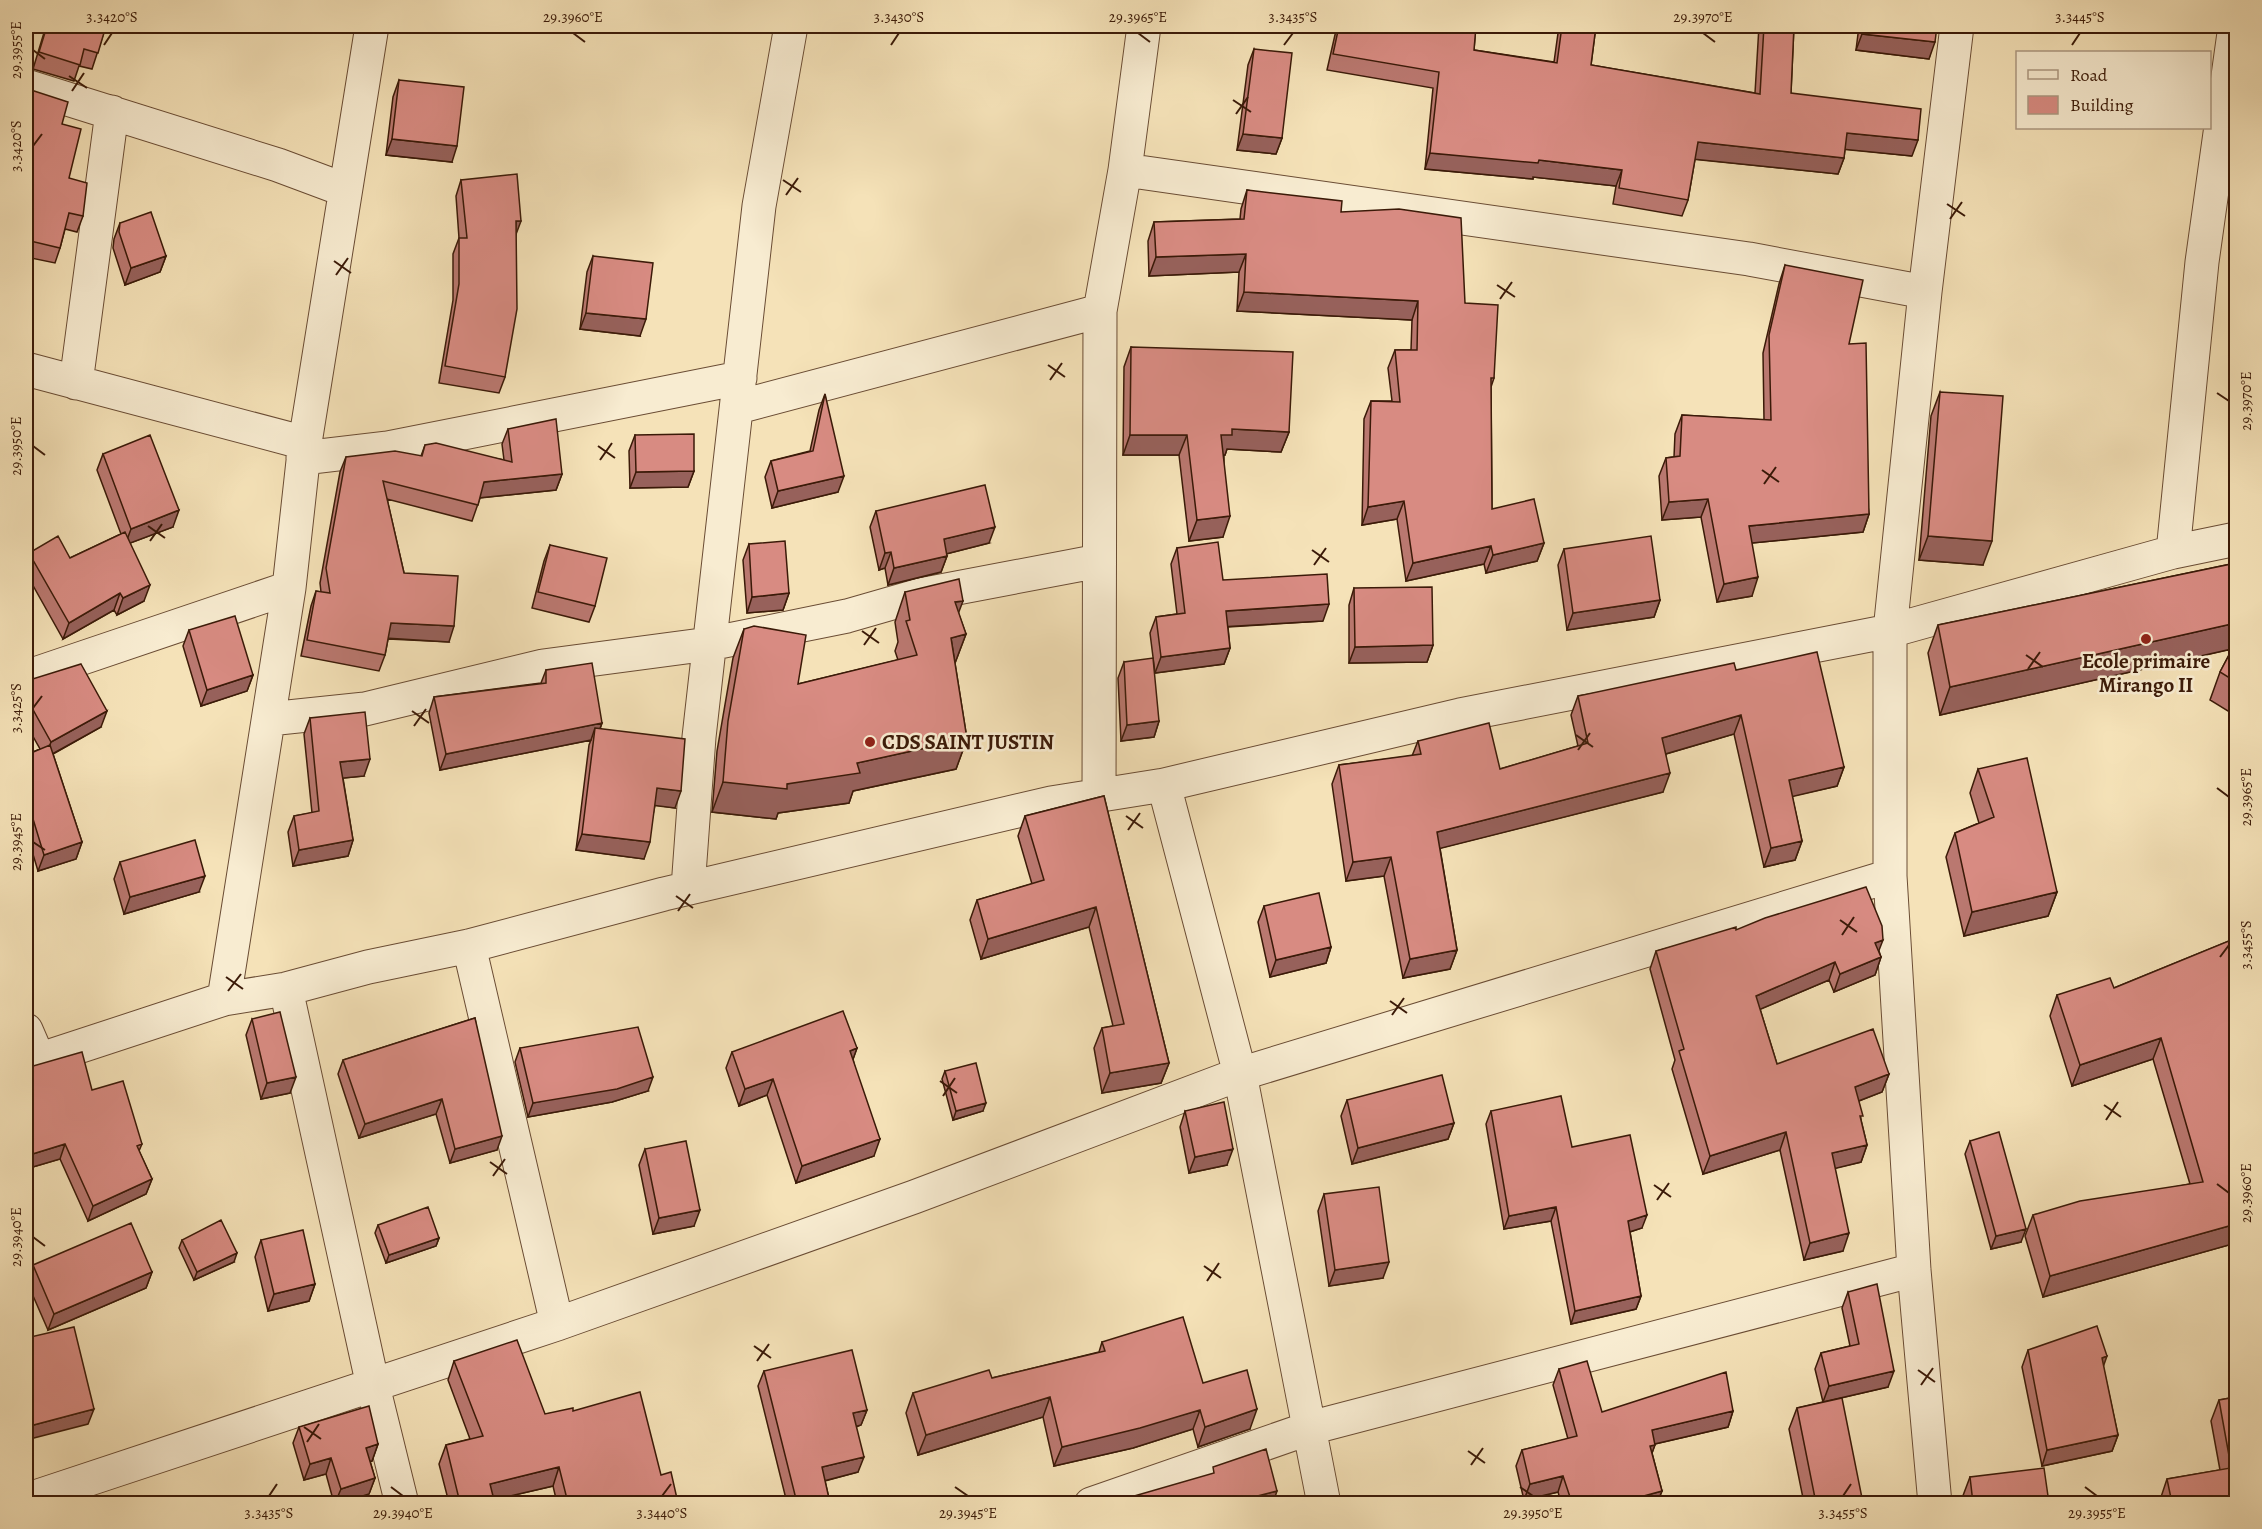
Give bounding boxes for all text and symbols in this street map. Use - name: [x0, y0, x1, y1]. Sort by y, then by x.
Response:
- text: 3.3420°S: [86, 7, 138, 27]
- text: 29.3960°E: [543, 7, 603, 27]
- text: 3.3430°S: [874, 7, 924, 27]
- text: 29.3965°E: [1109, 7, 1167, 27]
- text: 3.3435°S: [1268, 7, 1318, 27]
- text: 29.3970°E: [1673, 7, 1733, 27]
- text: 3.3445°S: [2055, 7, 2105, 27]
- text: 29.3955°E: [6, 21, 26, 79]
- legend: [2016, 51, 2211, 129]
- text: Road: [2070, 63, 2108, 87]
- text: Building: [2070, 93, 2134, 117]
- text: 3.3420°S: [6, 120, 26, 172]
- text: 29.3970°E: [2236, 371, 2256, 431]
- text: 29.3950°E: [6, 416, 26, 476]
- marker: Ecole primaire Mirango II: [2139, 632, 2153, 646]
- place label: Ecole primaire Mirango II: [2082, 647, 2211, 699]
- text: 3.3425°S: [6, 683, 26, 733]
- place label: CDS SAINT JUSTIN: [882, 728, 1054, 756]
- marker: CDS SAINT JUSTIN: [863, 735, 877, 749]
- text: 29.3965°E: [2236, 768, 2256, 826]
- text: 29.3945°E: [6, 813, 26, 871]
- text: 3.3455°S: [2236, 920, 2256, 970]
- text: 29.3960°E: [2236, 1163, 2256, 1223]
- text: 29.3940°E: [6, 1207, 26, 1267]
- text: 3.3435°S: [244, 1503, 294, 1523]
- text: 29.3940°E: [373, 1503, 433, 1523]
- text: 3.3440°S: [636, 1503, 688, 1523]
- text: 29.3945°E: [939, 1503, 997, 1523]
- text: 29.3950°E: [1503, 1503, 1563, 1523]
- text: 3.3455°S: [1818, 1503, 1868, 1523]
- text: 29.3955°E: [2068, 1503, 2126, 1523]

